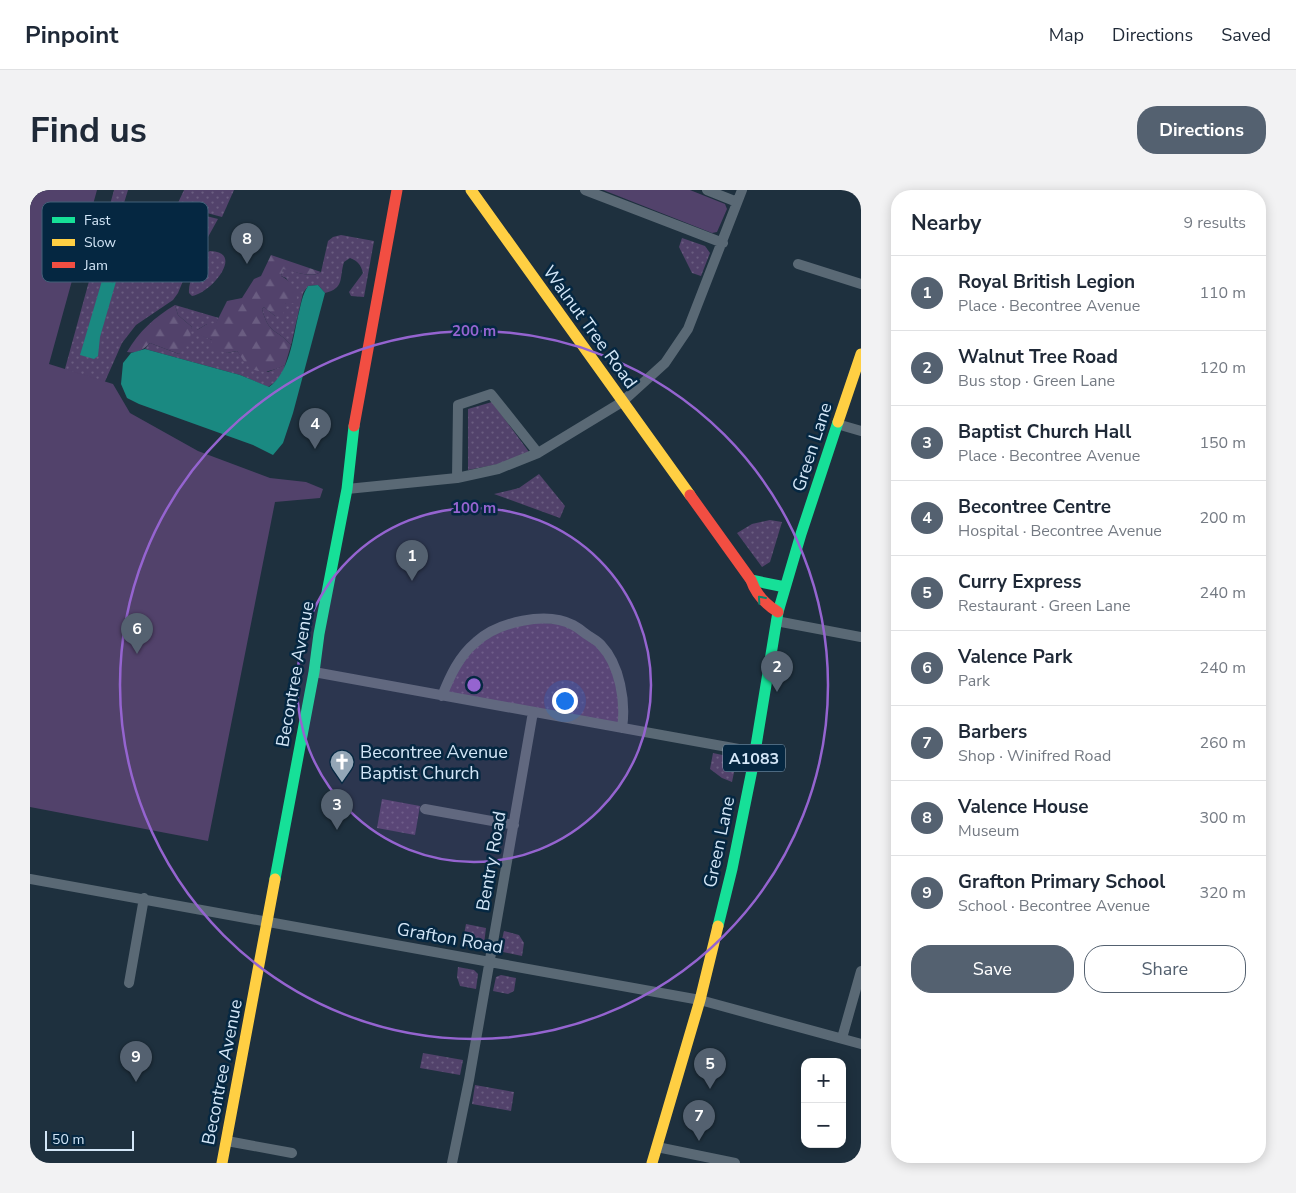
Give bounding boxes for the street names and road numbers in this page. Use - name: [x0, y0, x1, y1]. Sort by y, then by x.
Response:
- street label: Walnut Tree Road: [537, 261, 643, 393]
- street label: Green Lane: [786, 399, 838, 495]
- street label: Becontree Avenue: [270, 599, 320, 749]
- road number: A1083: [723, 744, 785, 772]
- street label: Green Lane: [698, 794, 740, 890]
- street label: Bentry Road: [470, 809, 512, 913]
- street label: Grafton Road: [395, 917, 505, 959]
- street label: Becontree Avenue: [196, 997, 248, 1147]

